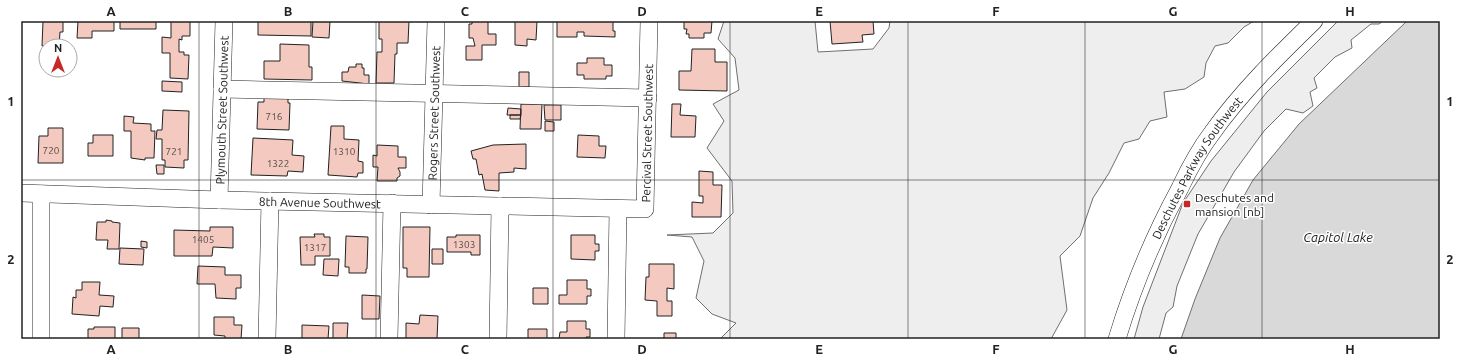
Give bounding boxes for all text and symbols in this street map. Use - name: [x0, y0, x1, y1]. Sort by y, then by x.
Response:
- text: A: [106, 4, 116, 18]
- text: B: [284, 4, 293, 18]
- text: C: [461, 4, 470, 18]
- text: D: [637, 4, 647, 18]
- text: E: [815, 4, 823, 18]
- text: F: [992, 4, 1000, 18]
- text: G: [1169, 4, 1178, 18]
- text: H: [1345, 4, 1355, 18]
- street label: Plymouth Street Southwest: [213, 35, 230, 184]
- north arrow: [38, 38, 78, 78]
- text: N: [54, 42, 62, 54]
- street label: Rogers Street Southwest: [425, 45, 442, 180]
- street label: Percival Street Southwest: [639, 64, 655, 203]
- street label: Deschutes Parkway Southwest: [1149, 93, 1245, 241]
- text: 1: [7, 94, 15, 108]
- text: 1: [1446, 94, 1454, 108]
- house number: 716: [266, 111, 283, 122]
- house number: 720: [43, 145, 60, 156]
- house number: 721: [166, 146, 182, 157]
- house number: 1310: [333, 146, 356, 157]
- house number: 1322: [267, 158, 289, 169]
- place label: Deschutes and mansion [nb]: [1195, 191, 1274, 218]
- street label: 8th Avenue Southwest: [259, 194, 381, 210]
- marker: Deschutes and mansion [nb]: [1182, 199, 1192, 209]
- water label: Capitol Lake: [1303, 230, 1373, 244]
- house number: 1405: [192, 234, 214, 245]
- house number: 1303: [453, 239, 475, 250]
- house number: 1317: [304, 242, 326, 253]
- text: 2: [7, 252, 15, 266]
- text: 2: [1446, 252, 1454, 266]
- text: A: [106, 342, 116, 356]
- text: B: [284, 342, 293, 356]
- text: C: [461, 342, 470, 356]
- text: D: [637, 342, 647, 356]
- text: E: [815, 342, 823, 356]
- text: F: [992, 342, 1000, 356]
- text: G: [1169, 342, 1178, 356]
- text: H: [1345, 342, 1355, 356]

